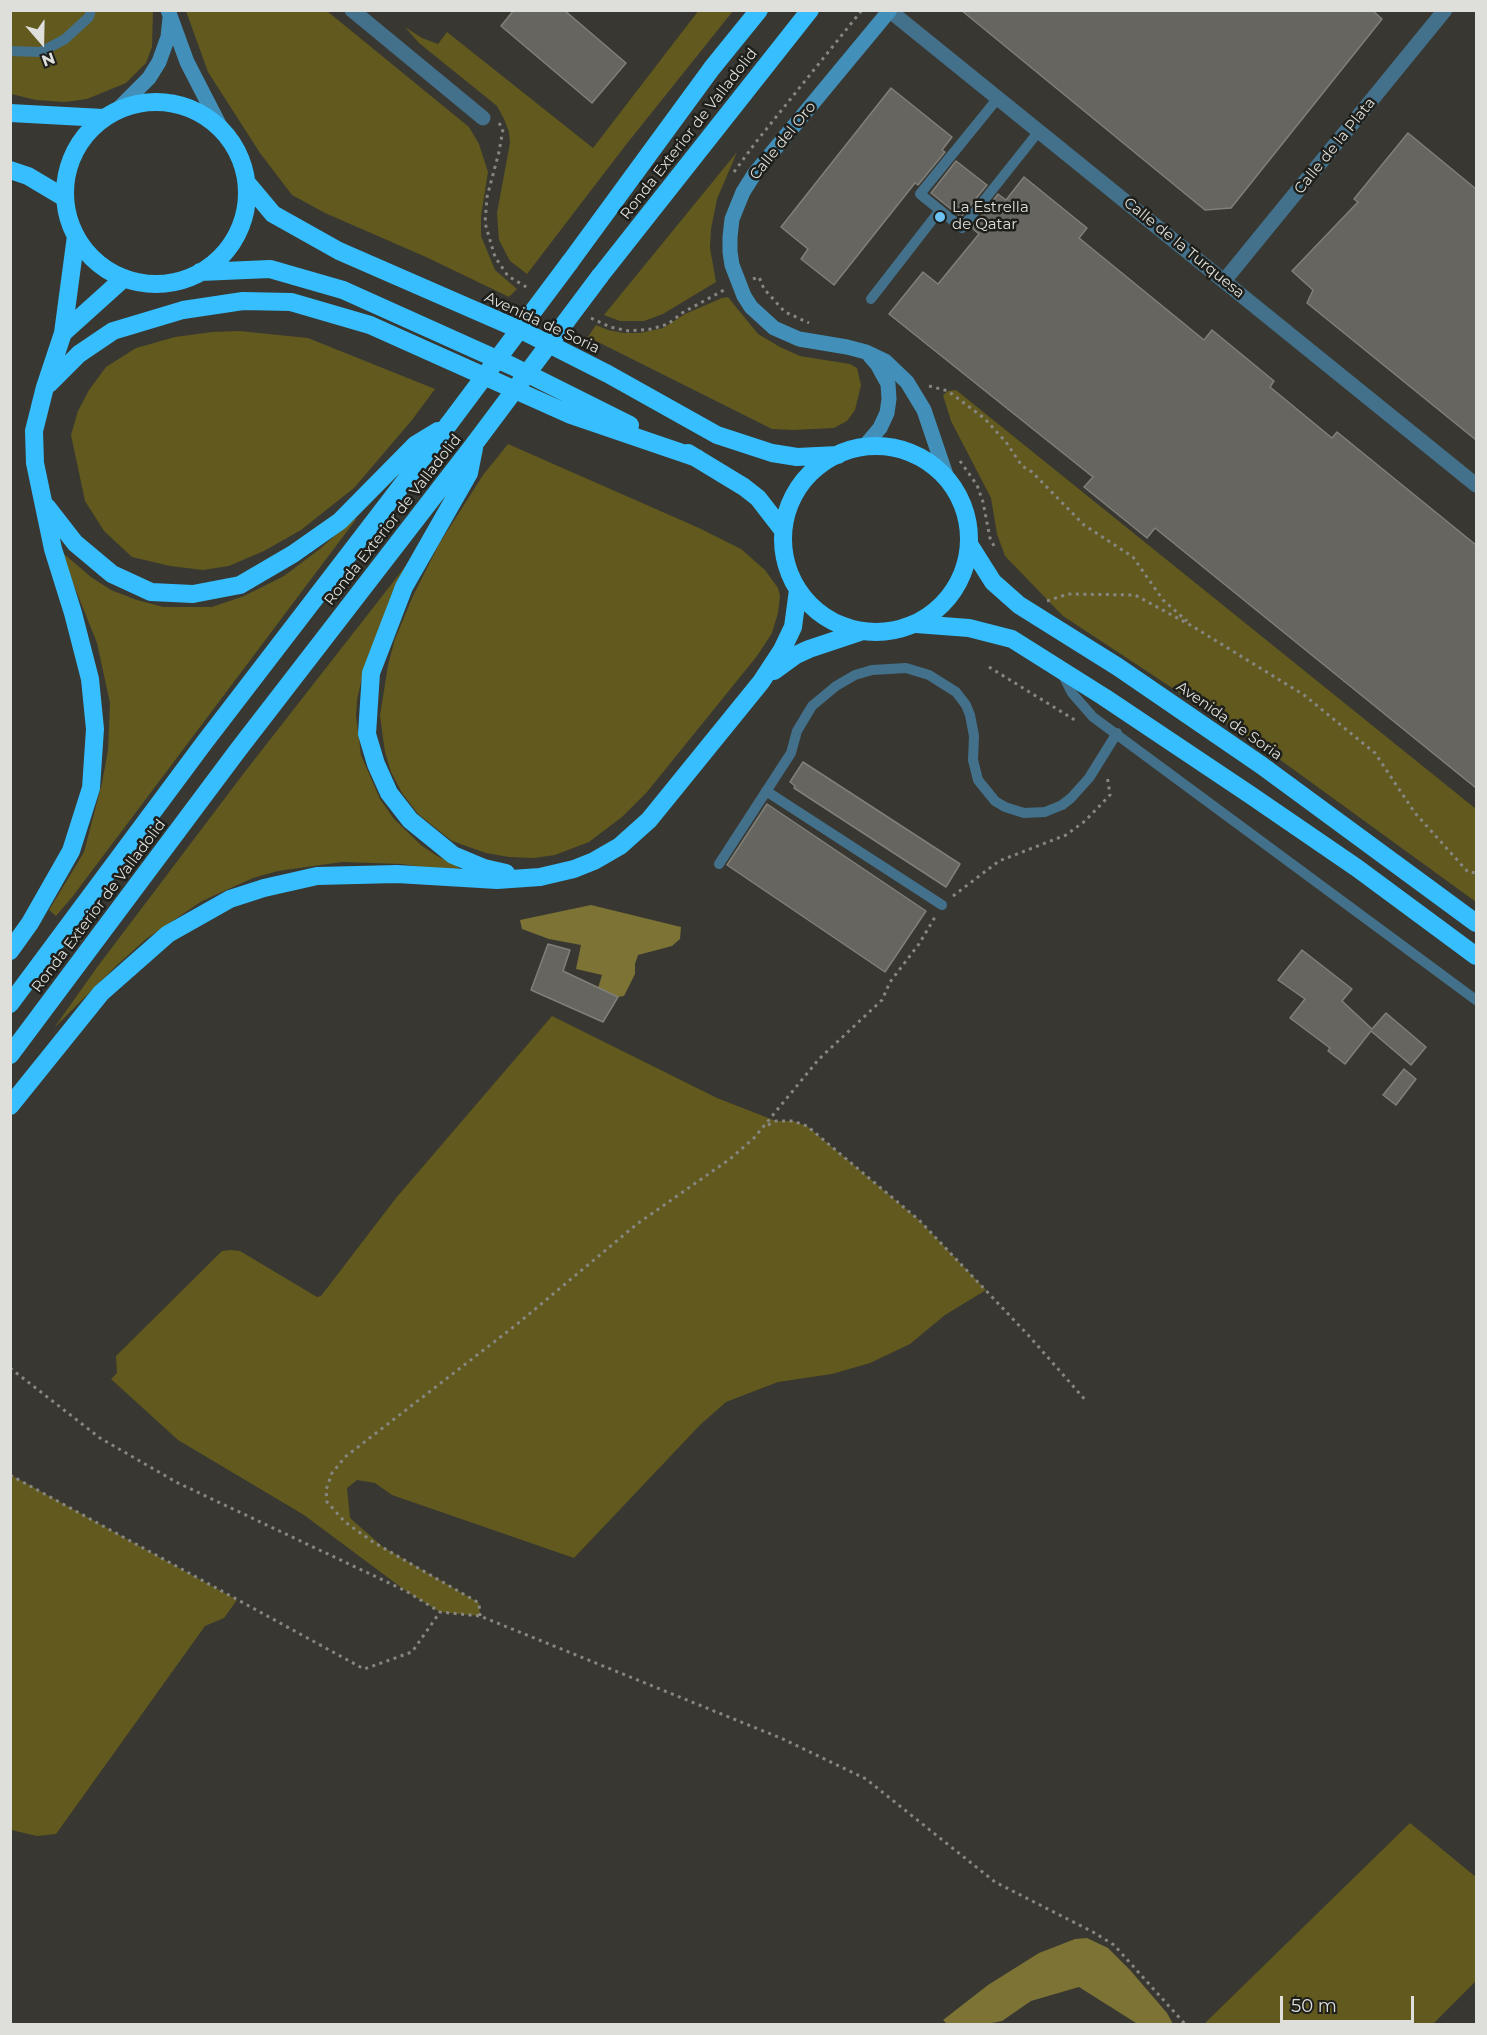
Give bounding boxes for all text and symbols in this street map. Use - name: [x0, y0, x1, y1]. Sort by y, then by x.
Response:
- north arrow: [12, 12, 72, 72]
- street label: Ronda Exterior de Valladolid: [617, 45, 761, 223]
- text: N: [39, 48, 58, 71]
- street label: Calle de la Plata: [1291, 94, 1379, 198]
- street label: Calle del Oro: [746, 98, 820, 184]
- street label: Calle de la Turquesa: [1120, 194, 1248, 302]
- place label: La Estrella de Qatar: [952, 199, 1029, 234]
- marker: La Estrella de Qatar: [933, 210, 947, 224]
- street label: Avenida de Soria: [482, 288, 602, 358]
- street label: Ronda Exterior de Valladolid: [321, 431, 465, 609]
- street label: Avenida de Soria: [1173, 678, 1285, 764]
- street label: Ronda Exterior de Valladolid: [28, 816, 170, 996]
- scale bar: [1283, 1984, 1416, 2022]
- text: 50 m: [1291, 1995, 1337, 2017]

